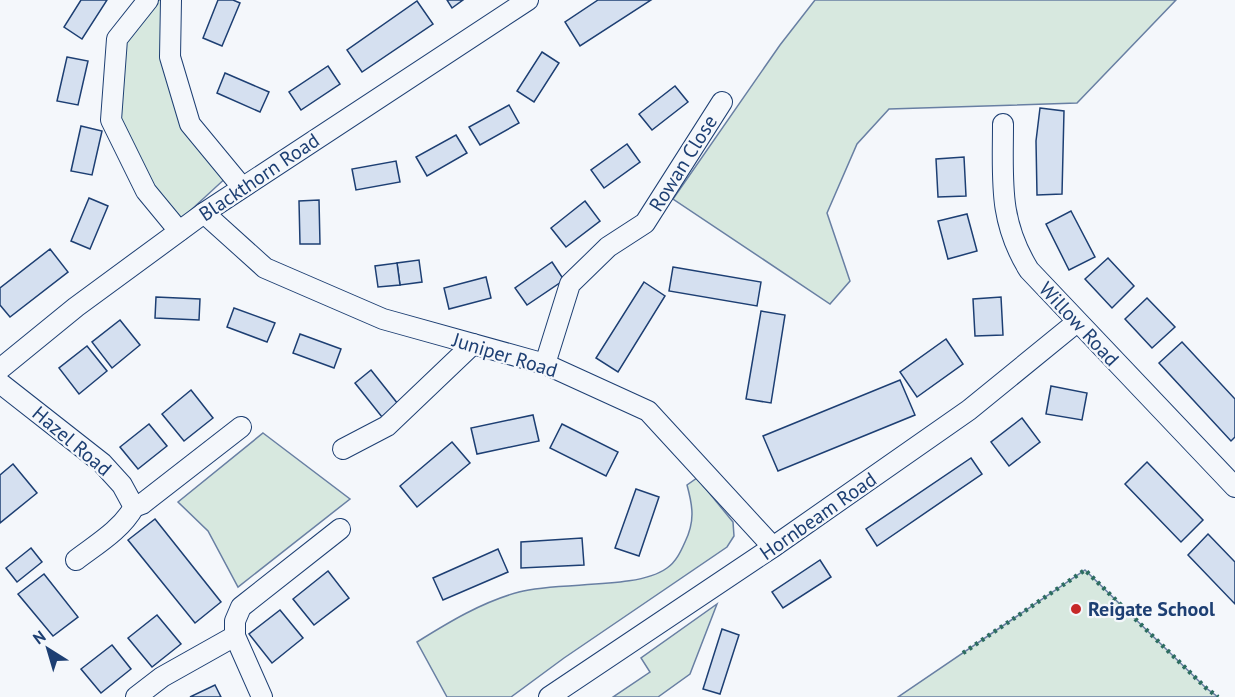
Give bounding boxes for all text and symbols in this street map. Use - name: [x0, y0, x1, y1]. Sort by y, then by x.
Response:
- street label: Rowan Close: [643, 110, 723, 216]
- street label: Blackthorn Road: [194, 127, 324, 227]
- street label: Willow Road: [1033, 276, 1125, 372]
- street label: Juniper Road: [448, 326, 561, 383]
- street label: Hazel Road: [27, 400, 117, 482]
- street label: Hornbeam Road: [755, 466, 881, 566]
- place label: Reigate School: [1088, 596, 1215, 622]
- marker: Reigate School: [1069, 602, 1083, 616]
- north arrow: [18, 619, 78, 679]
- text: N: [29, 626, 49, 648]

